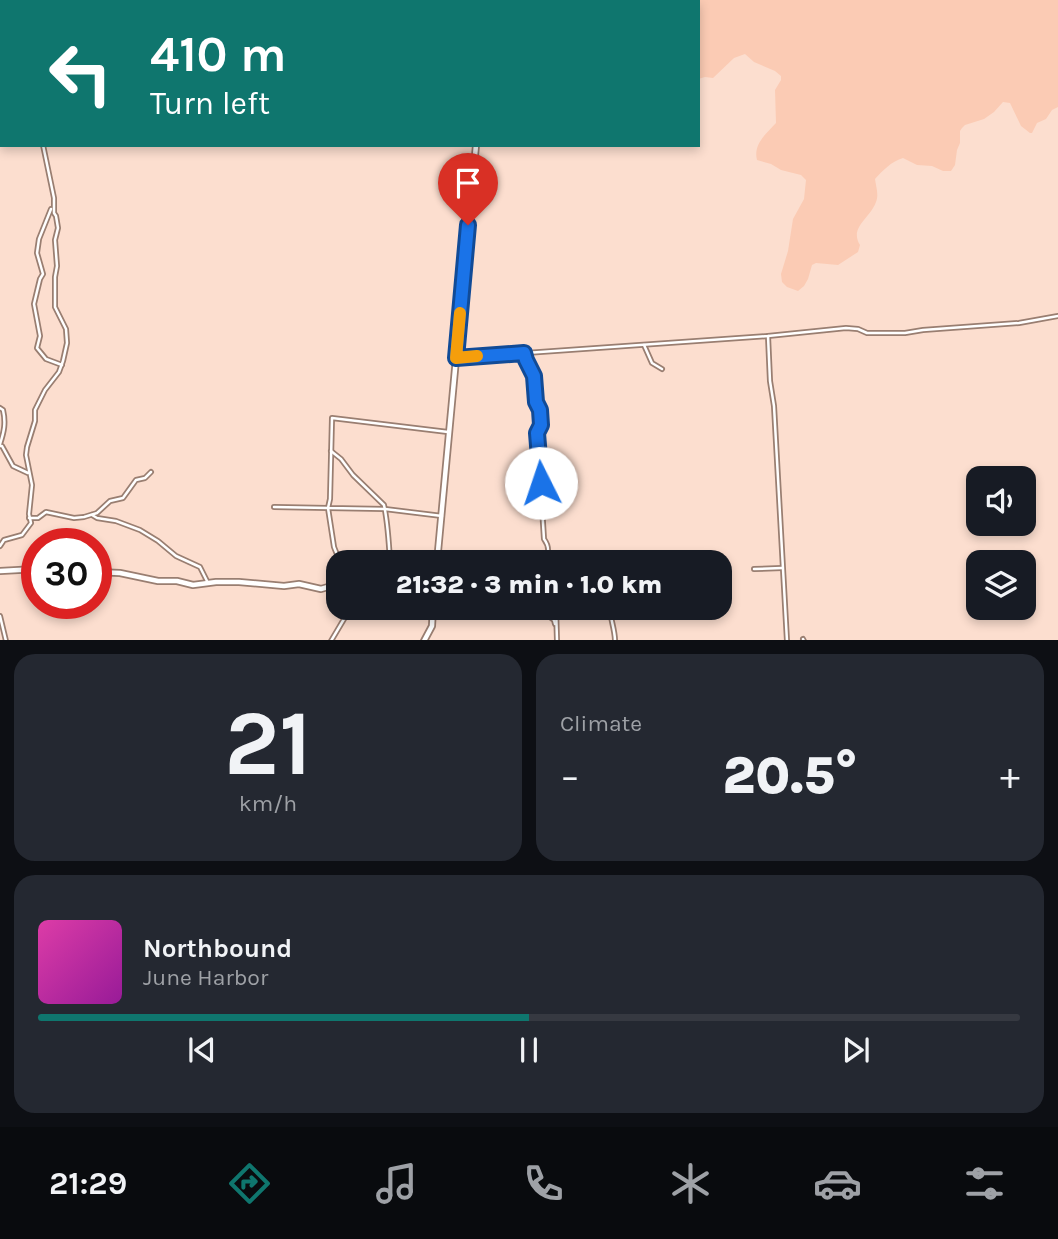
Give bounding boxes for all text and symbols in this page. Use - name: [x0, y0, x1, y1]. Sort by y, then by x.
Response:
- text: 410 m: [150, 26, 287, 83]
- icon: left: [35, 28, 126, 119]
- text: Turn left: [150, 85, 270, 122]
- pin: [438, 153, 498, 225]
- icon: arrive: [449, 164, 487, 202]
- position arrow: [504, 446, 578, 520]
- map controls: [966, 466, 1036, 620]
- button: sound: [966, 466, 1036, 536]
- speed limit sign: 30: [21, 528, 112, 619]
- button: layers: [966, 550, 1036, 620]
- text: 21:32 · 3 min · 1.0 km: [396, 569, 662, 600]
- text: 21: [224, 691, 312, 797]
- text: Climate: [560, 710, 642, 737]
- text: 20.5°: [722, 745, 858, 806]
- text: −: [560, 754, 580, 799]
- text: +: [1000, 754, 1020, 799]
- text: km/h: [239, 790, 297, 817]
- text: Northbound: [143, 933, 292, 964]
- text: June Harbor: [143, 964, 268, 991]
- icon: previous: [183, 1031, 221, 1069]
- icon: pause: [510, 1031, 548, 1069]
- icon: next: [837, 1031, 875, 1069]
- icon: directions: [225, 1159, 274, 1208]
- icon: music: [372, 1159, 421, 1208]
- icon: phone: [519, 1159, 568, 1208]
- icon: climate: [666, 1159, 715, 1208]
- icon: car: [813, 1159, 862, 1208]
- icon: filters: [960, 1159, 1009, 1208]
- text: 21:29: [49, 1165, 127, 1202]

